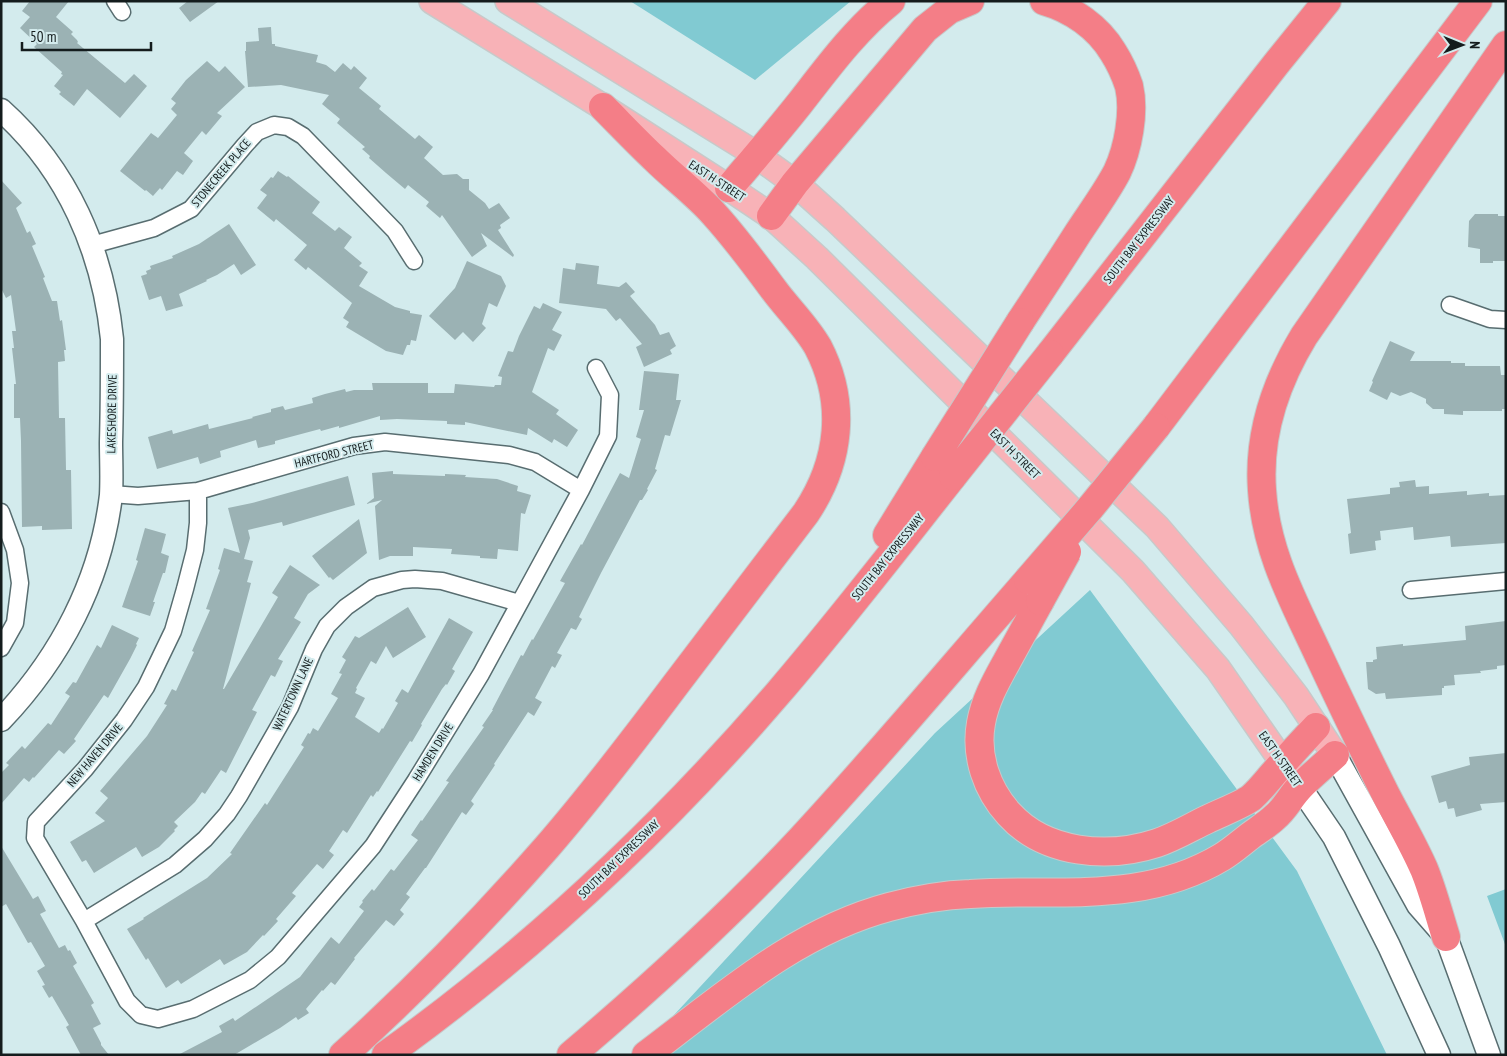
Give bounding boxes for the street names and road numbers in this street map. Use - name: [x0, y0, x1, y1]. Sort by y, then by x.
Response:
- street label: STONECREEK PLACE: [188, 135, 254, 210]
- street label: EAST H STREET: [686, 157, 749, 205]
- street label: SOUTH BAY EXPRESSWAY: [1100, 193, 1178, 286]
- street label: LAKESHORE DRIVE: [103, 374, 120, 454]
- street label: EAST H STREET: [987, 426, 1044, 482]
- street label: HARTFORD STREET: [293, 436, 375, 471]
- street label: SOUTH BAY EXPRESSWAY: [848, 510, 927, 603]
- street label: WATERTOWN LANE: [269, 655, 316, 733]
- street label: NEW HAVEN DRIVE: [64, 720, 126, 790]
- street label: HAMDEN DRIVE: [409, 720, 456, 784]
- street label: EAST H STREET: [1256, 728, 1305, 790]
- street label: SOUTH BAY EXPRESSWAY: [575, 816, 663, 901]

